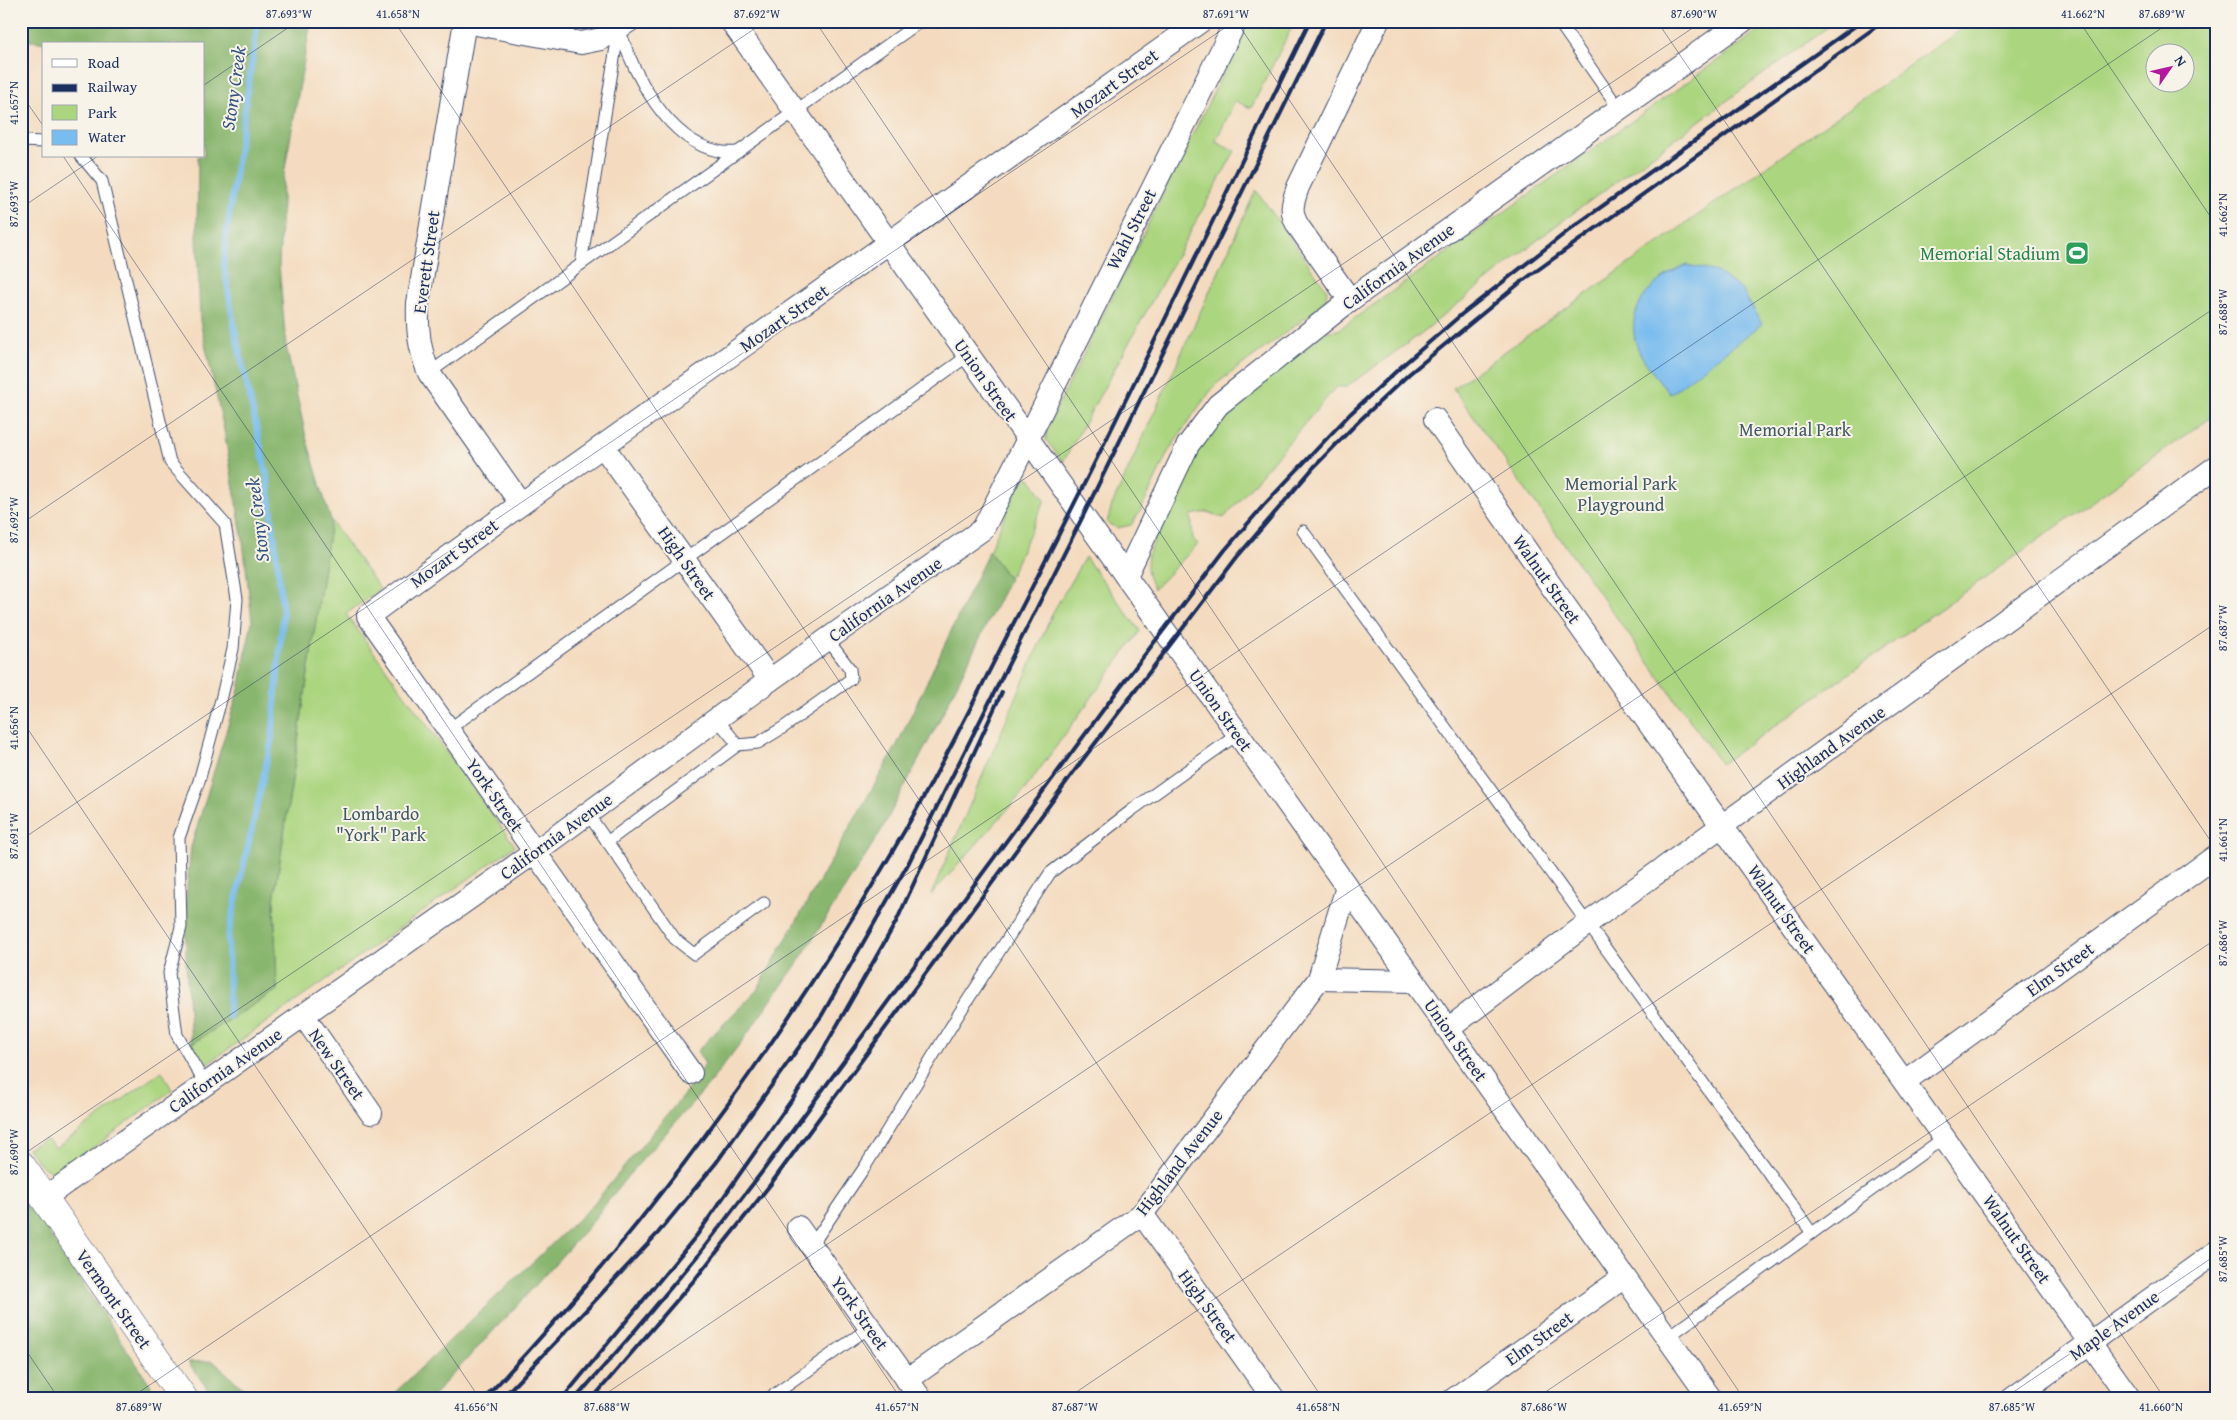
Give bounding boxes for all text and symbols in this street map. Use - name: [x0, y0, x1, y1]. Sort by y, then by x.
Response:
- text: 87.693°W: [266, 5, 313, 22]
- text: 41.658°N: [376, 5, 420, 22]
- text: 87.692°W: [734, 5, 781, 22]
- text: 87.691°W: [1203, 5, 1250, 22]
- text: 87.690°W: [1671, 5, 1718, 22]
- text: 41.662°N: [2061, 5, 2105, 22]
- text: 87.689°W: [2139, 5, 2186, 22]
- street label: Mozart Street: [1064, 41, 1164, 124]
- legend: [42, 42, 205, 158]
- north arrow: [2144, 42, 2194, 92]
- water label: Stony Creek: [213, 44, 253, 132]
- text: N: [2170, 51, 2192, 71]
- text: Road: [88, 52, 119, 73]
- text: Railway: [88, 76, 138, 97]
- text: 41.657°N: [5, 81, 22, 125]
- text: Park: [88, 102, 117, 123]
- text: Water: [88, 126, 126, 147]
- text: 87.693°W: [5, 180, 22, 227]
- street label: Wahl Street: [1099, 183, 1163, 274]
- text: 41.662°N: [2214, 193, 2231, 237]
- street label: Everett Street: [405, 208, 447, 315]
- street label: California Avenue: [1336, 216, 1460, 316]
- place label: Memorial Stadium: [1920, 240, 2060, 267]
- sports icon: Memorial Stadium: [2064, 240, 2090, 266]
- street label: Mozart Street: [734, 277, 835, 359]
- text: 87.688°W: [2214, 288, 2231, 335]
- street label: Union Street: [947, 333, 1025, 428]
- park label: Memorial Park: [1739, 416, 1852, 443]
- park label: Memorial Park Playground: [1565, 470, 1678, 518]
- water label: Stony Creek: [238, 476, 276, 564]
- text: 87.692°W: [5, 496, 22, 543]
- street label: Mozart Street: [404, 511, 504, 594]
- street label: High Street: [651, 520, 723, 606]
- street label: Walnut Street: [1506, 529, 1588, 630]
- street label: California Avenue: [822, 550, 948, 648]
- text: 87.687°W: [2214, 604, 2231, 651]
- street label: Union Street: [1182, 663, 1260, 758]
- street label: Highland Avenue: [1771, 698, 1891, 796]
- text: 41.656°N: [5, 706, 22, 750]
- street label: York Street: [460, 752, 531, 838]
- street label: California Avenue: [494, 786, 618, 886]
- park label: Lombardo "York" Park: [336, 800, 427, 848]
- text: 87.691°W: [5, 812, 22, 859]
- text: 41.661°N: [2214, 818, 2231, 862]
- street label: Walnut Street: [1741, 859, 1823, 960]
- text: 87.686°W: [2214, 919, 2231, 966]
- street label: Elm Street: [2020, 935, 2100, 1003]
- street label: Union Street: [1417, 993, 1495, 1088]
- street label: California Avenue: [162, 1021, 288, 1119]
- street label: New Street: [302, 1022, 372, 1106]
- street label: Highland Avenue: [1129, 1103, 1229, 1221]
- text: 87.690°W: [5, 1128, 22, 1175]
- street label: Walnut Street: [1976, 1189, 2058, 1290]
- text: 87.685°W: [2214, 1235, 2231, 1282]
- street label: Vermont Street: [70, 1244, 159, 1355]
- street label: High Street: [1172, 1263, 1244, 1349]
- street label: York Street: [825, 1270, 896, 1356]
- street label: Maple Avenue: [2063, 1283, 2165, 1367]
- street label: Elm Street: [1499, 1304, 1579, 1372]
- text: 87.689°W: [116, 1398, 163, 1415]
- text: 41.656°N: [454, 1398, 498, 1415]
- text: 87.688°W: [584, 1398, 631, 1415]
- text: 41.657°N: [875, 1398, 919, 1415]
- text: 87.687°W: [1052, 1398, 1099, 1415]
- text: 41.658°N: [1296, 1398, 1340, 1415]
- text: 87.686°W: [1521, 1398, 1568, 1415]
- text: 41.659°N: [1718, 1398, 1762, 1415]
- text: 87.685°W: [1989, 1398, 2036, 1415]
- text: 41.660°N: [2139, 1398, 2183, 1415]

